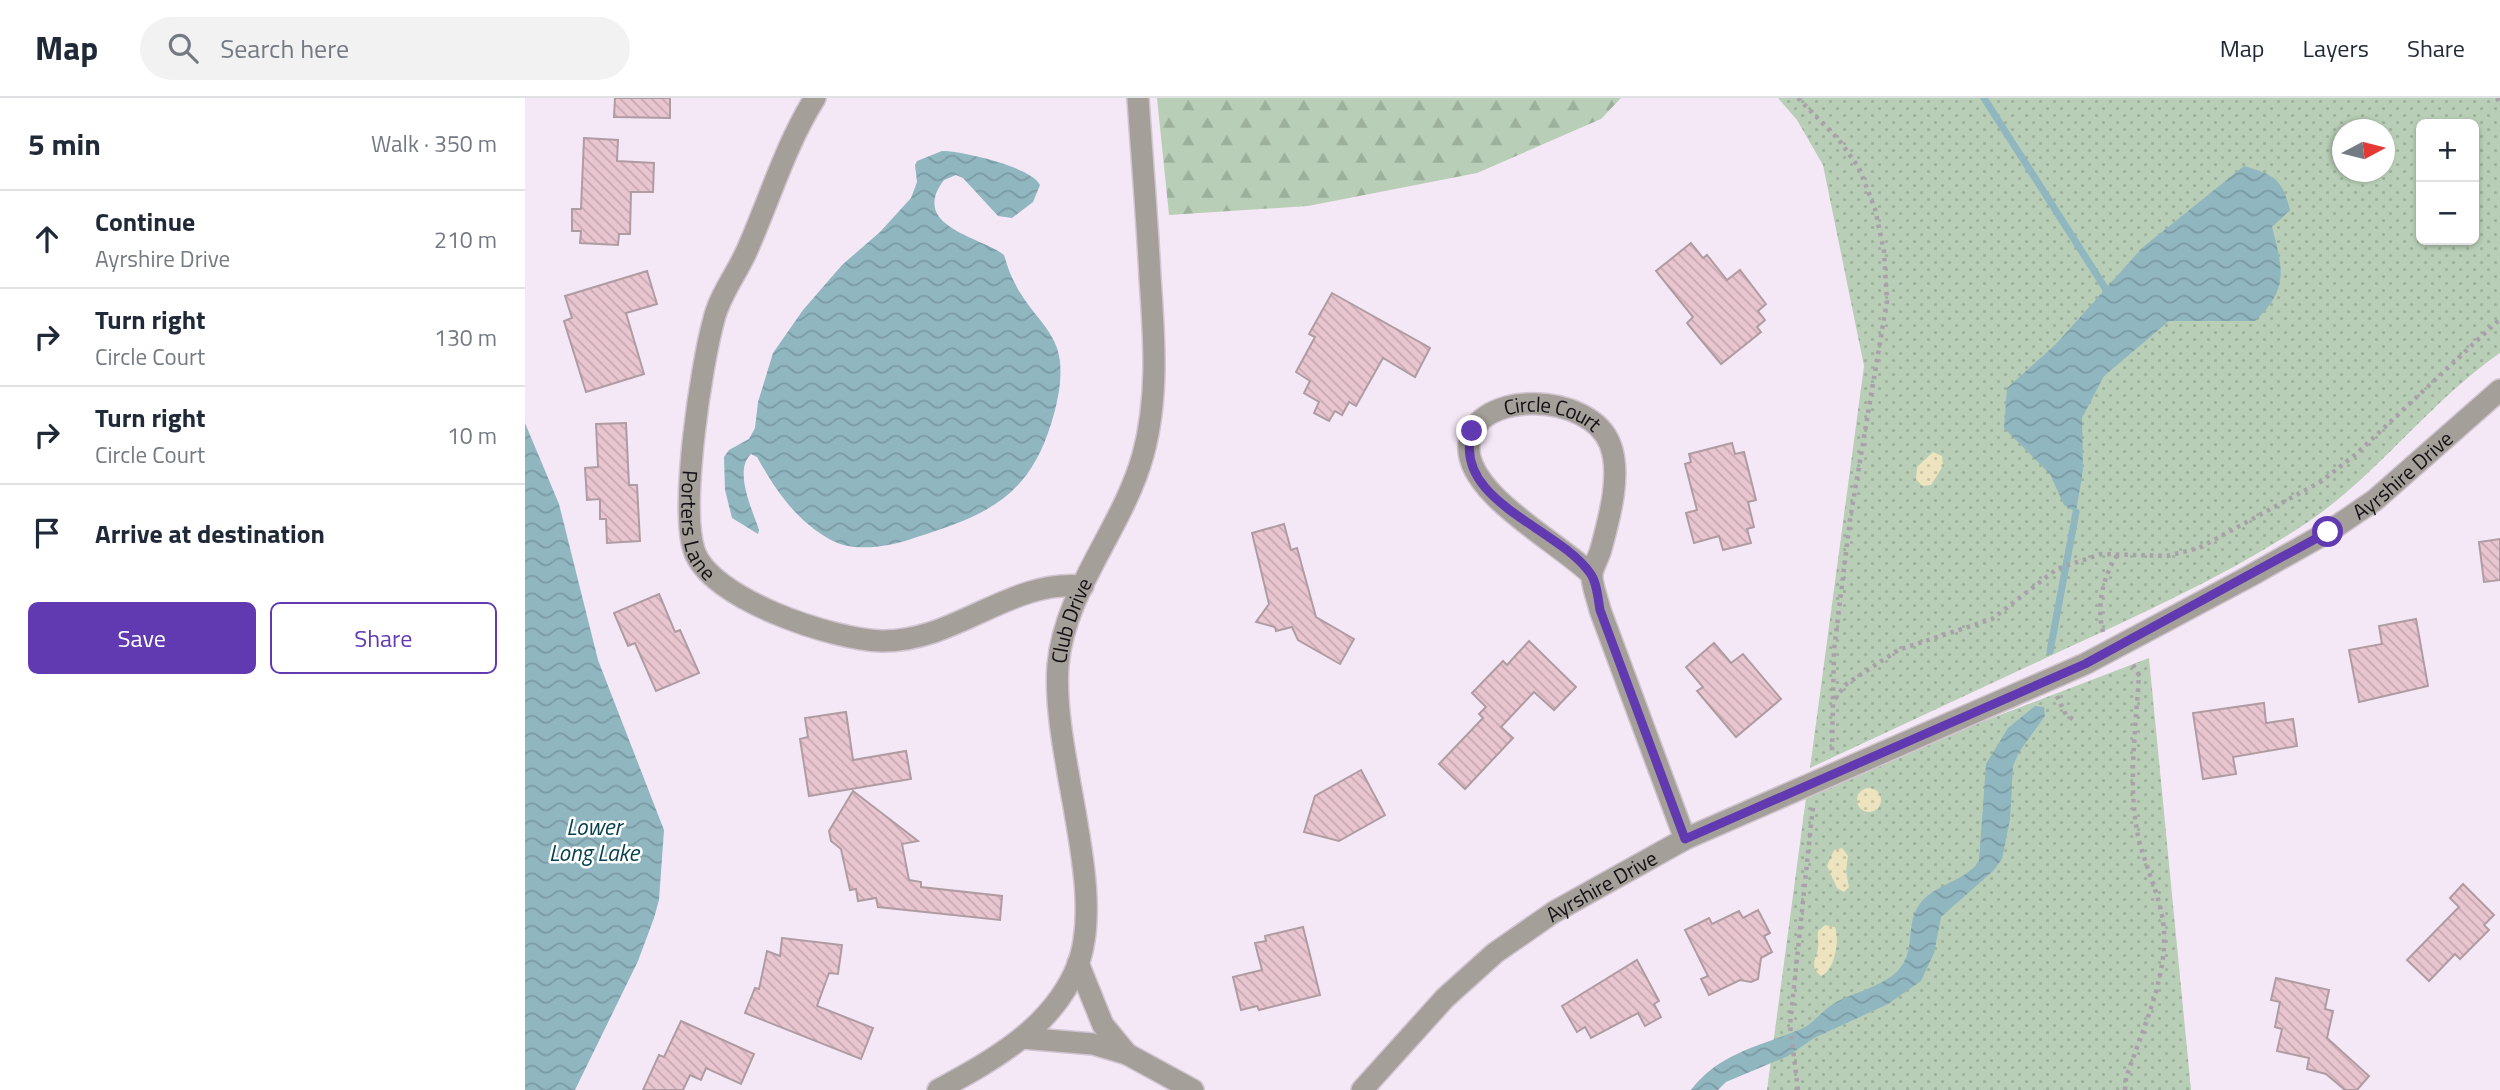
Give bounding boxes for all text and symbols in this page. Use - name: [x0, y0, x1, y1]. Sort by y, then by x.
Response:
- search box: [140, 17, 630, 80]
- text: Map: [35, 23, 98, 73]
- icon: search: [164, 29, 202, 67]
- text: Search here: [220, 29, 349, 68]
- text: Map: [2220, 30, 2265, 66]
- text: Layers: [2303, 30, 2369, 66]
- text: Share: [2407, 30, 2465, 66]
- north arrow: [2332, 119, 2395, 182]
- map controls: [2416, 119, 2479, 245]
- button: +: [2416, 119, 2479, 182]
- text: 5 min: [28, 121, 101, 167]
- text: Walk · 350 m: [371, 126, 497, 161]
- button: −: [2416, 182, 2479, 245]
- text: Continue: [95, 202, 195, 241]
- icon: ahead: [28, 220, 66, 258]
- text: 210 m: [434, 222, 497, 257]
- text: Ayrshire Drive: [95, 241, 230, 276]
- text: Turn right: [95, 300, 206, 339]
- icon: right: [28, 318, 66, 356]
- text: 130 m: [434, 320, 497, 355]
- text: Circle Court: [95, 339, 205, 374]
- street label: Circle Court: [1500, 388, 1610, 439]
- text: Turn right: [95, 398, 206, 437]
- route end: [1456, 415, 1487, 446]
- icon: right: [28, 416, 66, 454]
- text: 10 m: [447, 418, 497, 453]
- street label: Ayrshire Drive: [2346, 423, 2460, 527]
- text: Circle Court: [95, 437, 205, 472]
- street label: Porters Lane: [673, 469, 724, 588]
- icon: arrive: [28, 514, 66, 552]
- text: Arrive at destination: [95, 514, 325, 553]
- route start: [2312, 516, 2343, 547]
- street label: Club Drive: [1042, 572, 1100, 665]
- button: Save: [28, 602, 256, 674]
- button: Share: [270, 602, 497, 674]
- water label: Lower Long Lake: [549, 809, 640, 870]
- street label: Ayrshire Drive: [1538, 842, 1663, 930]

